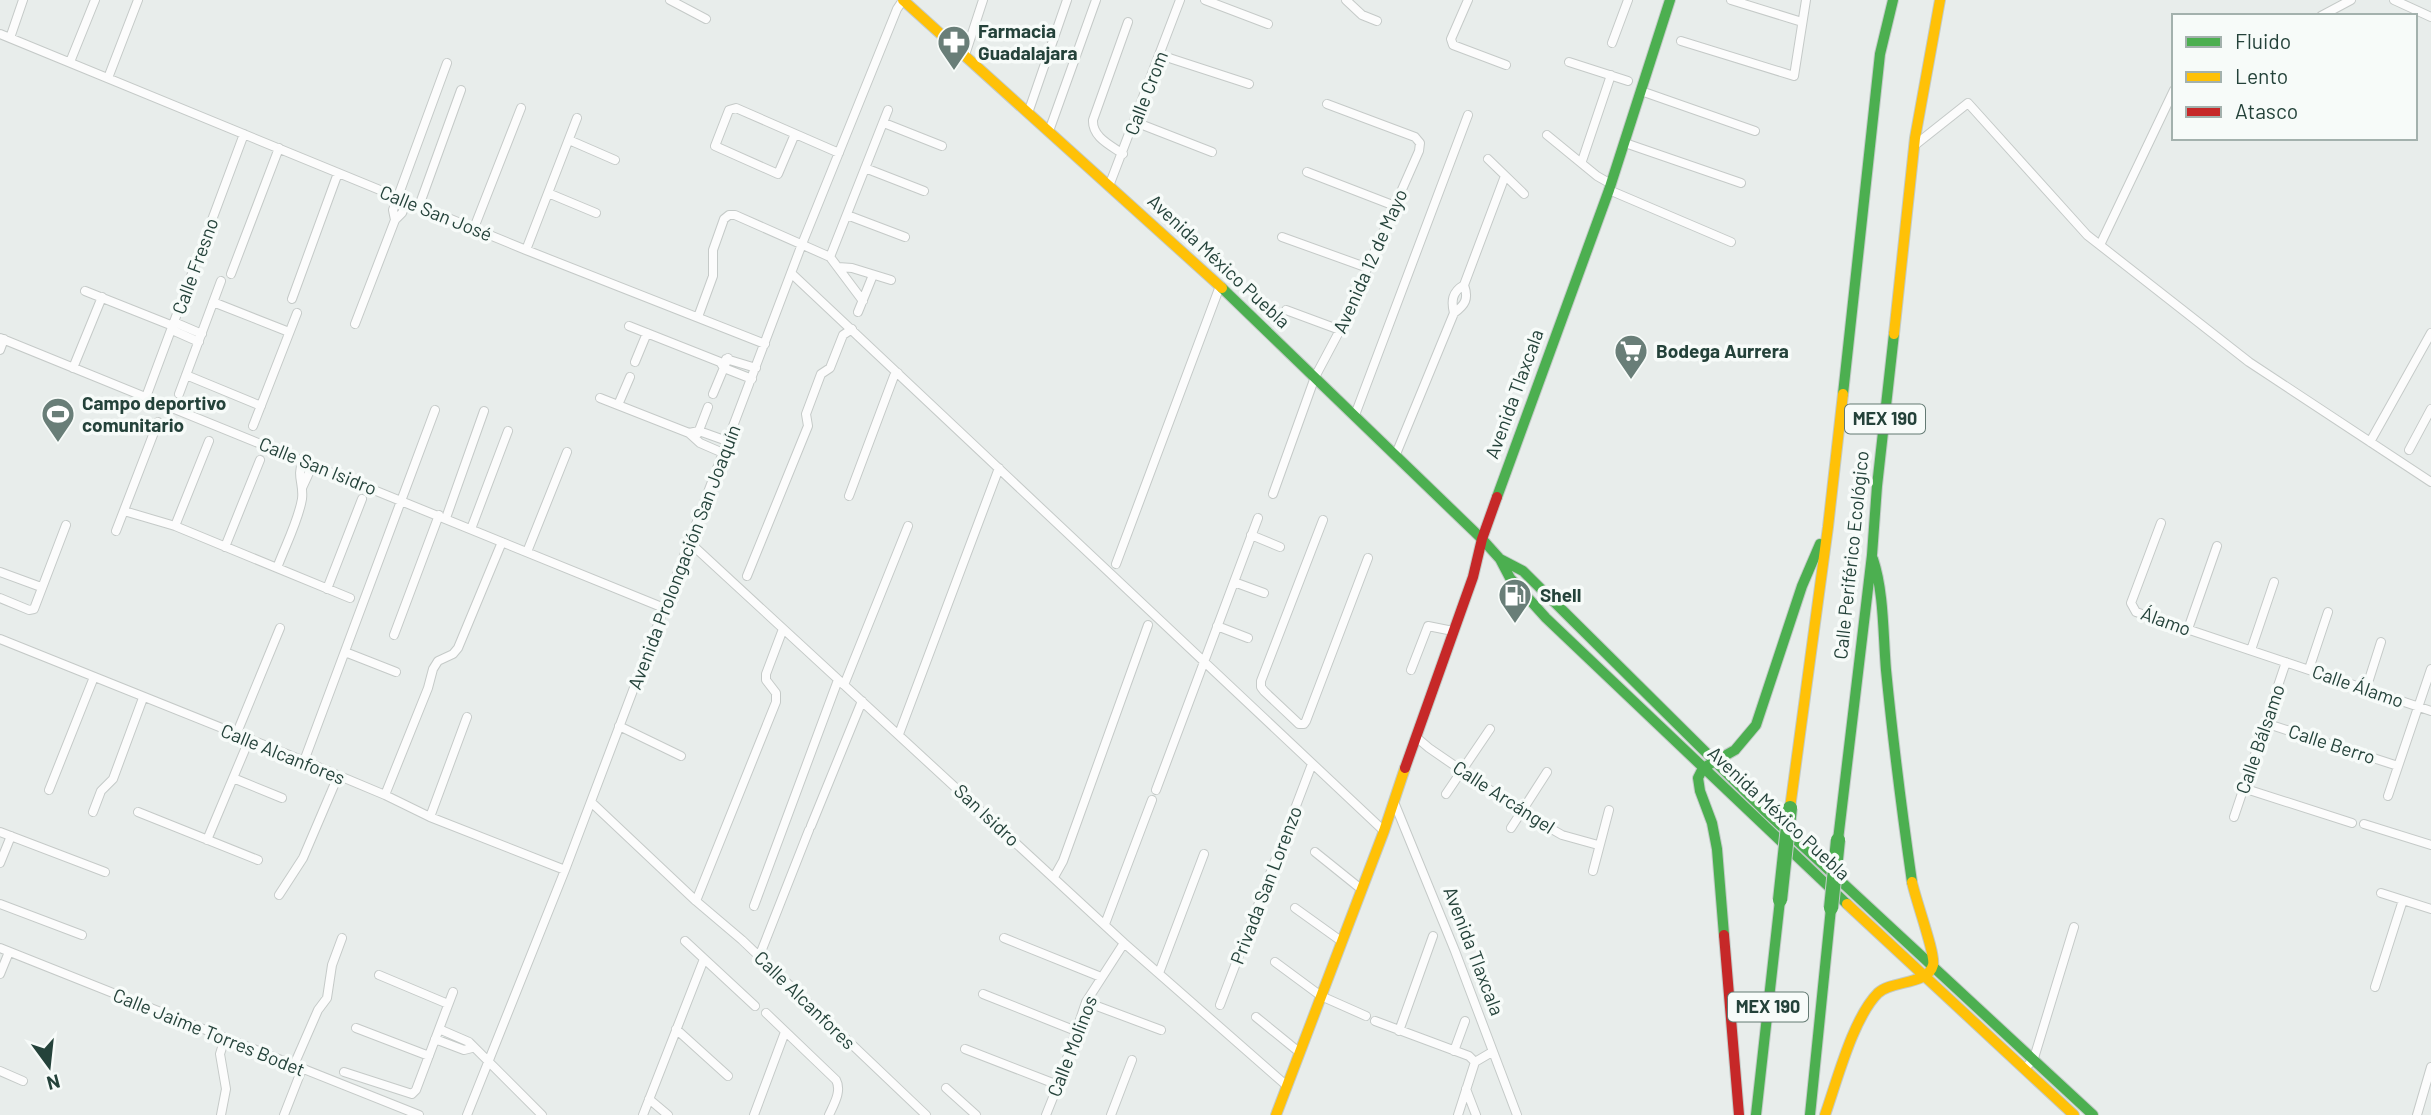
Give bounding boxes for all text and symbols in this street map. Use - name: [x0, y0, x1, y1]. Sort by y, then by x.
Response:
- legend: [2172, 14, 2417, 140]
- place label: Farmacia Guadalajara: [978, 19, 1078, 64]
- pharmacy icon: Farmacia Guadalajara: [935, 23, 973, 72]
- text: Fluido: [2235, 28, 2291, 53]
- street label: Calle Crom: [1119, 48, 1172, 138]
- text: Lento: [2235, 63, 2288, 88]
- text: Atasco: [2235, 98, 2298, 123]
- street label: Calle San José: [377, 180, 496, 246]
- street label: Avenida 12 de Mayo: [1327, 185, 1412, 337]
- street label: Avenida México Puebla: [1143, 189, 1295, 333]
- street label: Calle Fresno: [166, 215, 223, 317]
- street label: Avenida Tlaxcala: [1479, 326, 1548, 462]
- supermarket icon: Bodega Aurrera: [1612, 332, 1650, 381]
- place label: Bodega Aurrera: [1656, 339, 1789, 362]
- place label: Campo deportivo comunitario: [82, 391, 226, 436]
- sports icon: Campo deportivo comunitario: [39, 395, 77, 444]
- road number: MEX 190: [1845, 404, 1925, 433]
- street label: Avenida Prolongación San Joaquín: [622, 421, 745, 692]
- street label: Calle San Isidro: [256, 431, 380, 500]
- street label: Calle Periférico Ecológico: [1828, 449, 1873, 660]
- fuel station icon: Shell: [1496, 576, 1534, 625]
- place label: Shell: [1540, 583, 1581, 606]
- street label: Álamo: [2138, 601, 2194, 640]
- street label: Calle Álamo: [2309, 659, 2407, 712]
- street label: Calle Bálsamo: [2230, 681, 2289, 797]
- street label: Calle Alcanfores: [218, 718, 349, 789]
- street label: Calle Berro: [2286, 719, 2378, 768]
- street label: Avenida México Puebla: [1703, 741, 1855, 885]
- street label: Calle Arcángel: [1449, 755, 1559, 838]
- street label: San Isidro: [950, 779, 1025, 851]
- street label: Privada San Lorenzo: [1225, 803, 1306, 967]
- street label: Avenida Tlaxcala: [1439, 883, 1510, 1018]
- street label: Calle Alcanfores: [750, 946, 861, 1054]
- street label: Calle Jaime Torres Bodet: [110, 983, 308, 1081]
- street label: Calle Molinos: [1042, 992, 1101, 1100]
- road number: MEX 190: [1728, 992, 1808, 1022]
- north arrow: [14, 1031, 84, 1101]
- text: N: [44, 1070, 63, 1096]

